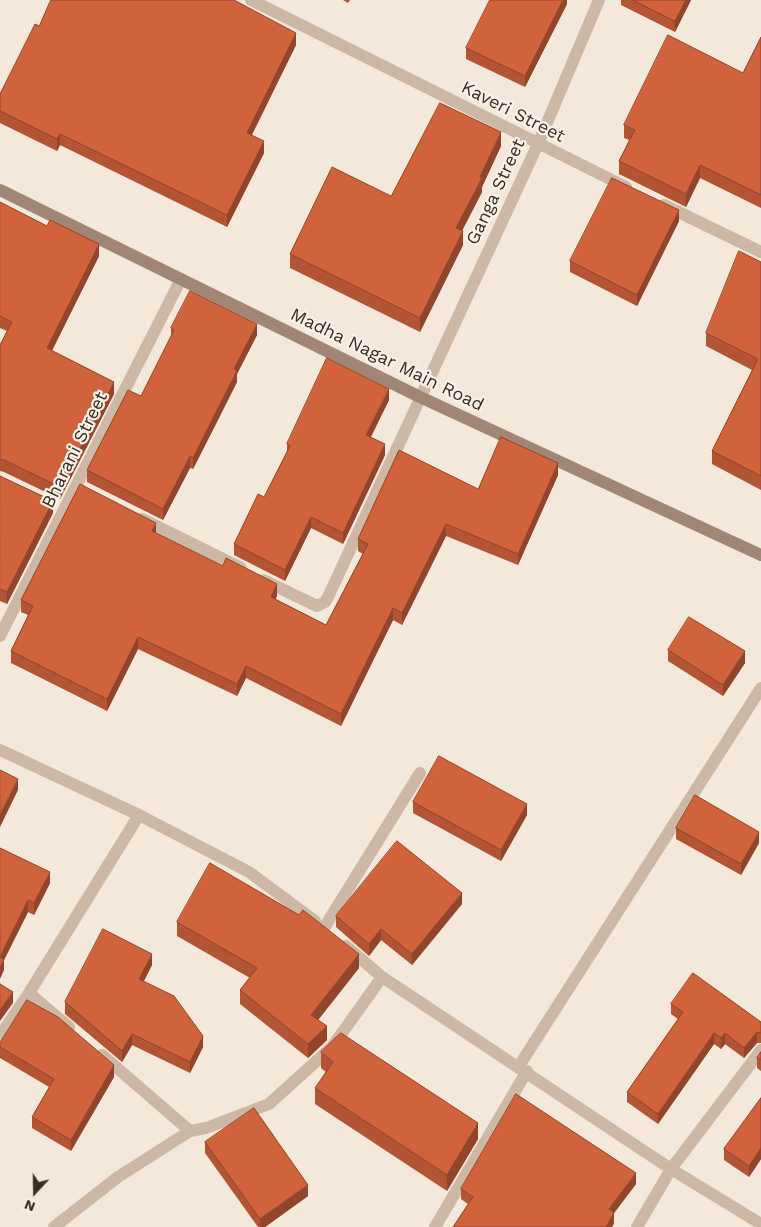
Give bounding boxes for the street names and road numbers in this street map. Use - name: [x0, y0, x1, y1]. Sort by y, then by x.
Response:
- street label: Kaveri Street: [457, 77, 569, 147]
- street label: Ganga Street: [462, 136, 530, 248]
- street label: Madha Nagar Main Road: [287, 304, 487, 416]
- street label: Bharani Street: [38, 388, 112, 512]

